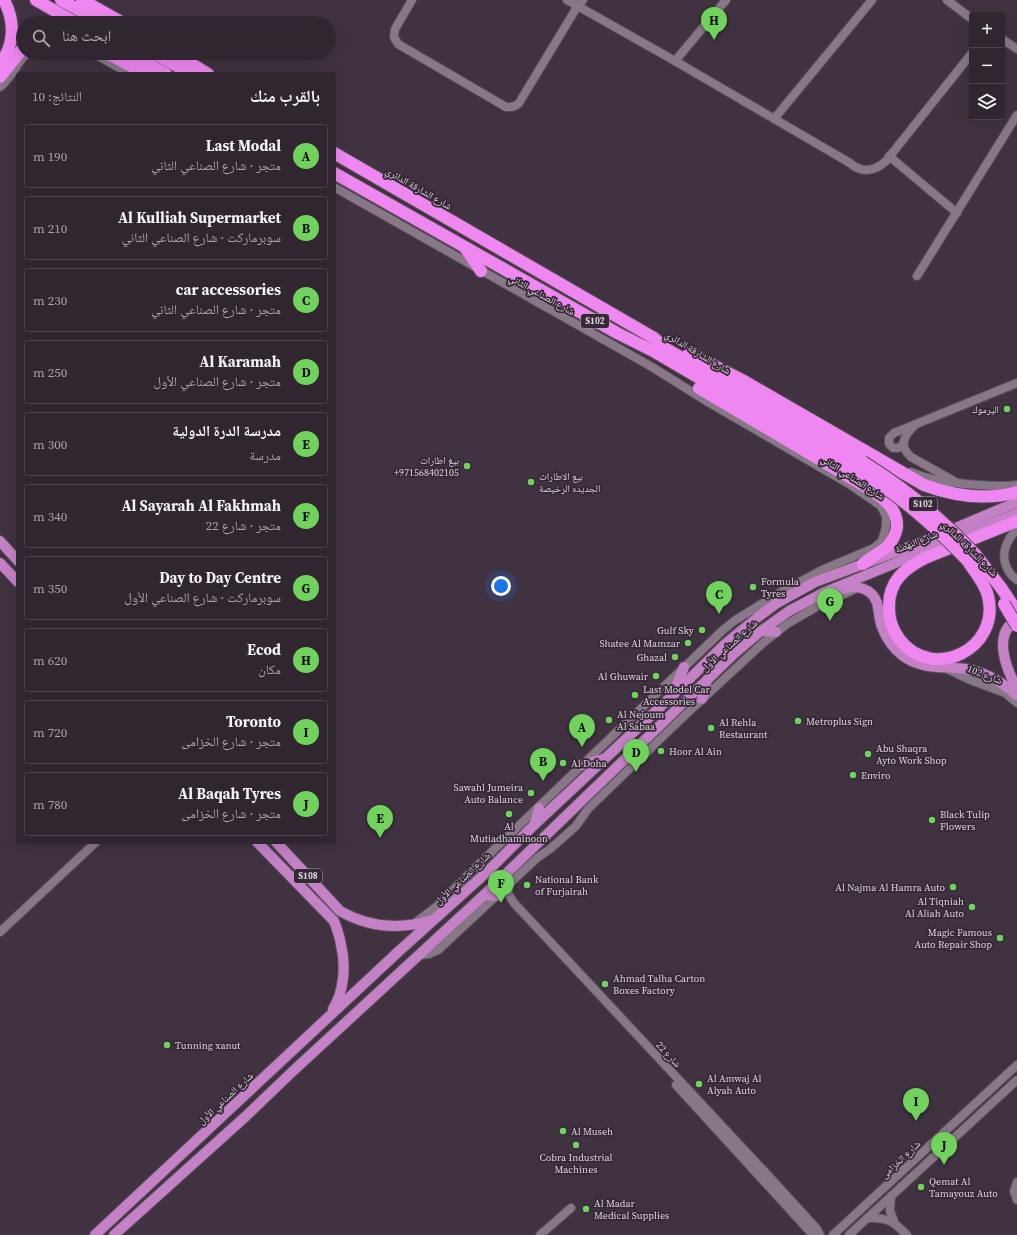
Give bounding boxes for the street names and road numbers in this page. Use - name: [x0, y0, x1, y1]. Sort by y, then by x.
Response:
- street label: شارع الشارقة الدائري: [382, 164, 455, 214]
- street label: شارع الصناعي الثاني: [506, 271, 577, 320]
- road number: S102: [581, 314, 609, 328]
- street label: شارع الشارقة الدائري: [662, 328, 733, 379]
- street label: شارع الصناعي الثاني: [817, 452, 887, 504]
- road number: S102: [909, 497, 937, 511]
- street label: شارع الشارقة الدائري: [938, 517, 1001, 581]
- street label: شارع النهضة: [893, 527, 940, 556]
- street label: شارع الصناعي الأول: [698, 616, 762, 675]
- street label: شارع 102: [966, 662, 1005, 687]
- street label: شارع الصناعي الأول: [432, 849, 494, 909]
- road number: S108: [294, 869, 322, 883]
- street label: شارع 22: [653, 1038, 684, 1071]
- street label: شارع الصناعي الأول: [195, 1069, 257, 1129]
- street label: شارع الخزامى: [877, 1137, 923, 1181]

